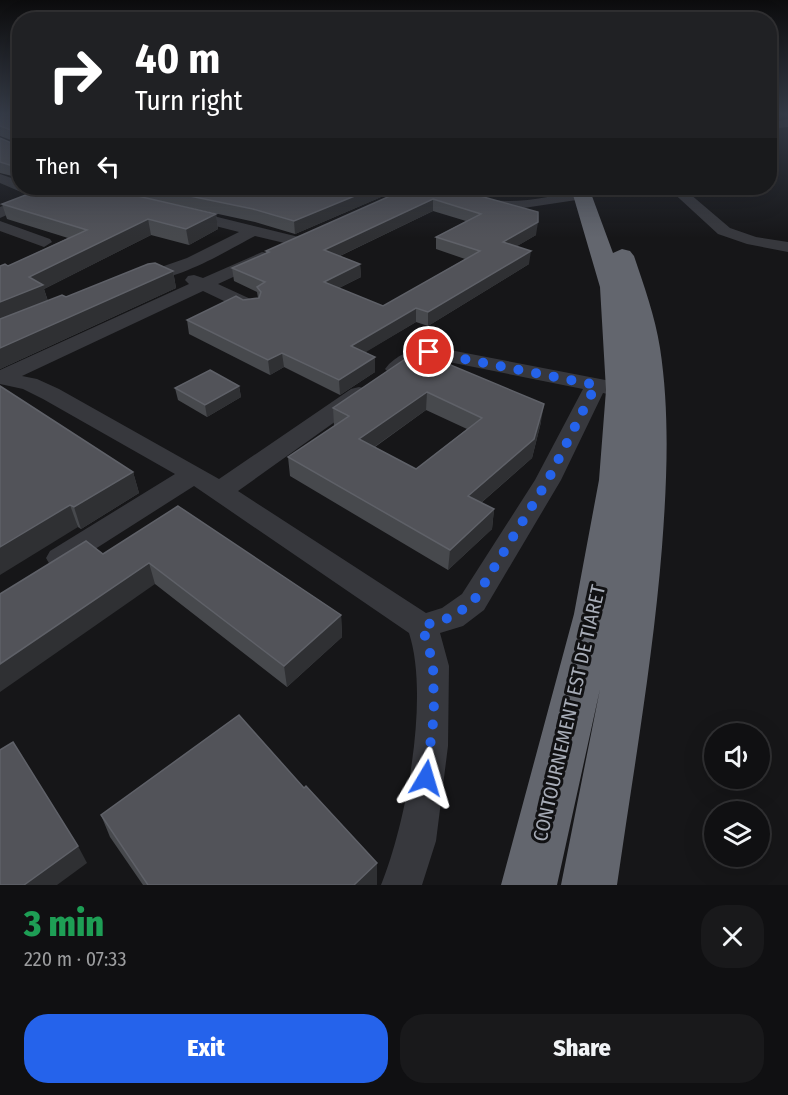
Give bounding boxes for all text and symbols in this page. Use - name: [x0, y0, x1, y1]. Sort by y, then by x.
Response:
- text: 40 m: [135, 34, 220, 84]
- icon: right: [36, 36, 114, 114]
- text: Turn right: [135, 85, 243, 117]
- icon: left: [92, 150, 125, 183]
- text: Then: [36, 153, 80, 180]
- pin: [403, 326, 454, 377]
- icon: arrive: [412, 335, 445, 368]
- street label: CONTOURNEMENT EST DE TIARET: [528, 582, 610, 844]
- map controls: [704, 723, 770, 867]
- button: sound: [704, 723, 770, 789]
- position arrow: [394, 746, 458, 810]
- button: layers: [704, 801, 770, 867]
- text: 3 min: [24, 902, 104, 946]
- button: close: [701, 905, 764, 968]
- text: 220 m · 07:33: [24, 947, 126, 971]
- button: Exit: [24, 1014, 388, 1083]
- button: Share: [400, 1014, 764, 1083]

